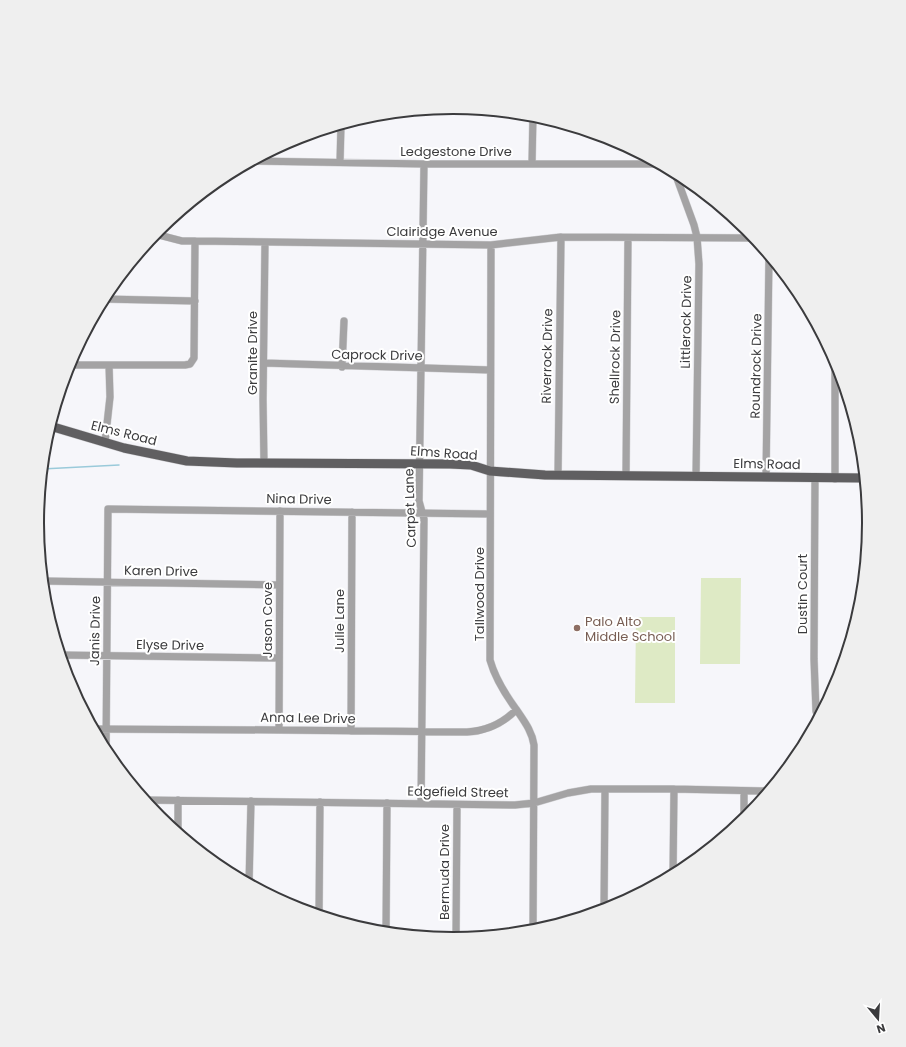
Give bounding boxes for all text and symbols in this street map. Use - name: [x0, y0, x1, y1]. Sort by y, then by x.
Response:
- street label: Ledgestone Drive: [400, 142, 512, 161]
- street label: Clairidge Avenue: [386, 222, 498, 241]
- street label: Littlerock Drive: [676, 275, 696, 369]
- street label: Riverrock Drive: [537, 308, 557, 404]
- street label: Shellrock Drive: [605, 310, 625, 404]
- street label: Granite Drive: [243, 311, 262, 395]
- street label: Roundrock Drive: [746, 313, 766, 419]
- street label: Caprock Drive: [331, 345, 423, 365]
- street label: Elms Road: [89, 416, 159, 450]
- street label: Elms Road: [410, 441, 478, 465]
- street label: Elms Road: [733, 454, 801, 474]
- street label: Carpet Lane: [399, 468, 421, 548]
- street label: Nina Drive: [266, 489, 332, 509]
- street label: Tallwood Drive: [470, 547, 489, 641]
- street label: Dustin Court: [793, 554, 812, 634]
- street label: Karen Drive: [124, 561, 198, 581]
- street label: Jason Cove: [258, 582, 277, 658]
- street label: Julie Lane: [330, 589, 349, 653]
- street label: Janis Drive: [85, 596, 105, 666]
- place label: Palo Alto Middle School: [585, 612, 675, 646]
- marker: Palo Alto Middle School: [572, 623, 582, 633]
- street label: Elyse Drive: [136, 635, 204, 655]
- street label: Anna Lee Drive: [260, 708, 356, 728]
- street label: Edgefield Street: [407, 782, 509, 802]
- street label: Bermuda Drive: [435, 824, 454, 920]
- north arrow: [858, 999, 898, 1039]
- text: N: [875, 1020, 888, 1037]

